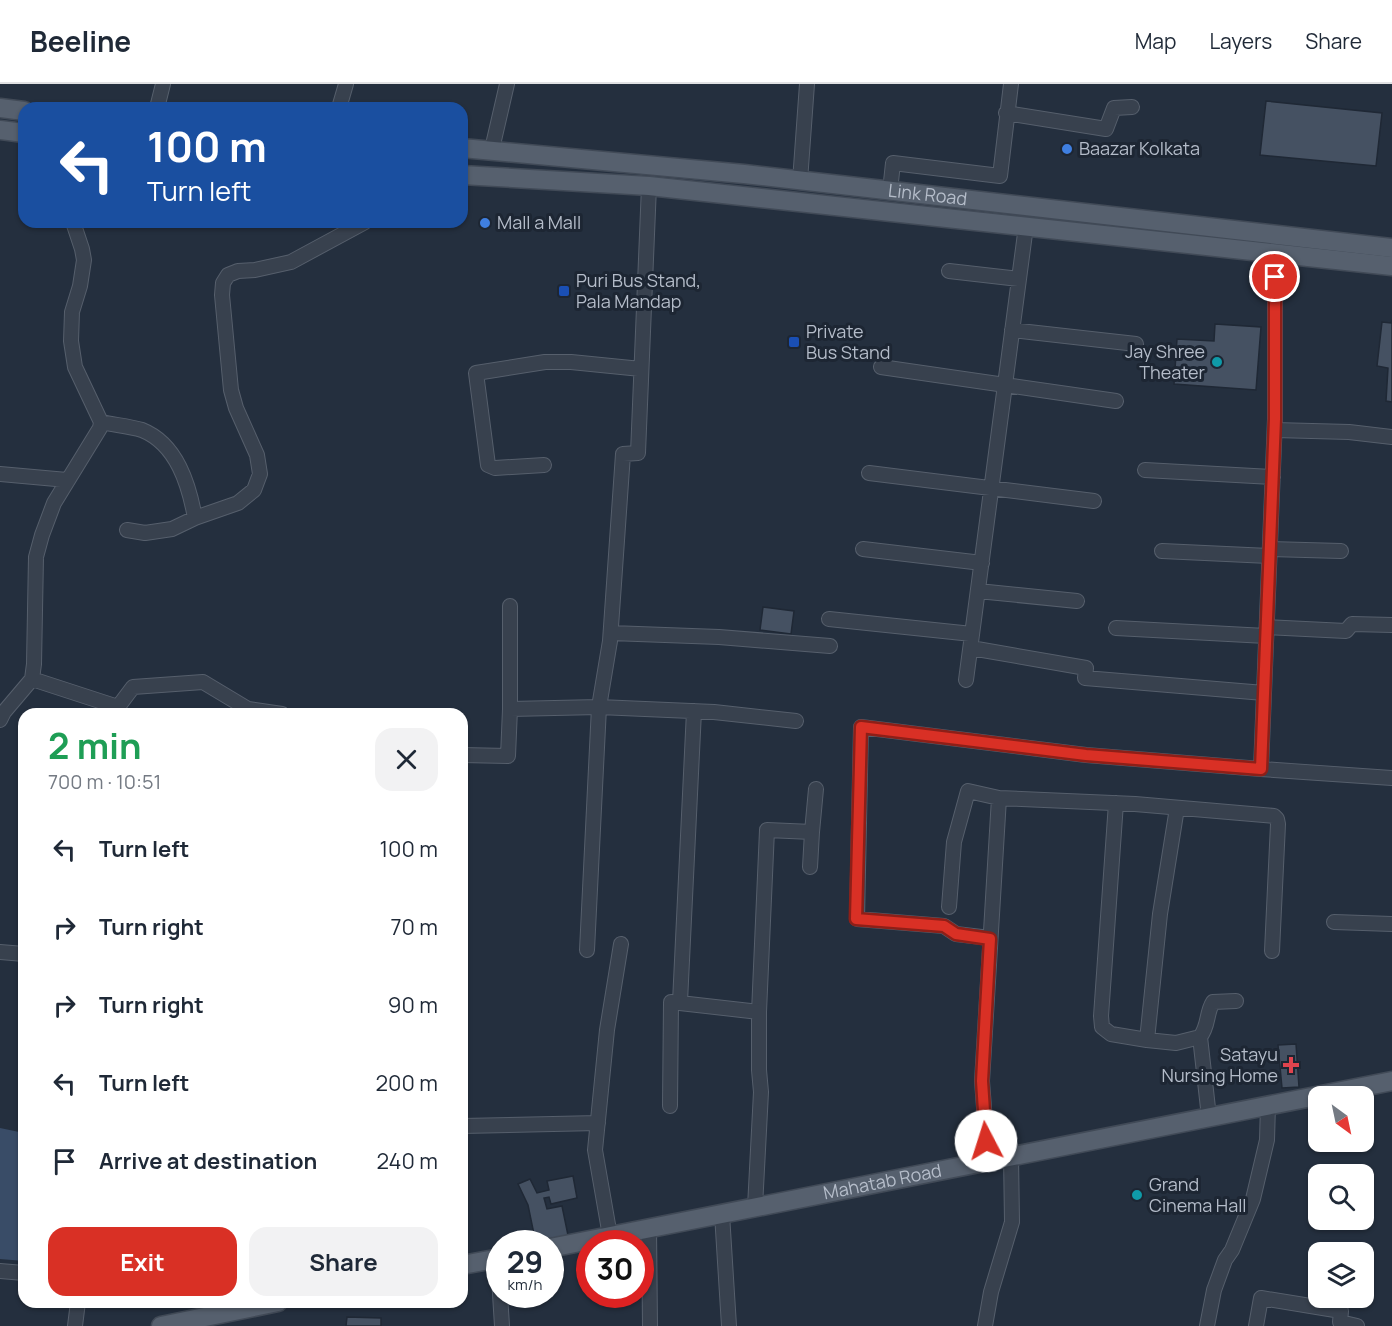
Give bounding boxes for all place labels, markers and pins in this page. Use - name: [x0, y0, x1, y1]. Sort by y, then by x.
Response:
- place label: Baazar Kolkata: [1079, 136, 1200, 160]
- marker: Baazar Kolkata: [1060, 142, 1074, 156]
- place label: Mall a Mall: [497, 210, 581, 234]
- marker: Mall a Mall: [478, 216, 492, 230]
- pin: [1249, 251, 1300, 302]
- place label: Puri Bus Stand, Pala Mandap: [576, 268, 701, 313]
- marker: Puri Bus Stand, Pala Mandap: [557, 284, 571, 298]
- place label: Private Bus Stand: [806, 319, 890, 364]
- marker: Private Bus Stand: [787, 335, 801, 349]
- place label: Jay Shree Theater: [1125, 339, 1205, 384]
- marker: Jay Shree Theater: [1210, 355, 1224, 369]
- place label: Satayu Nursing Home: [1162, 1042, 1278, 1087]
- marker: Satayu Nursing Home: [1282, 1056, 1300, 1074]
- place label: Grand Cinema Hall: [1149, 1172, 1247, 1217]
- marker: Grand Cinema Hall: [1130, 1188, 1144, 1202]

